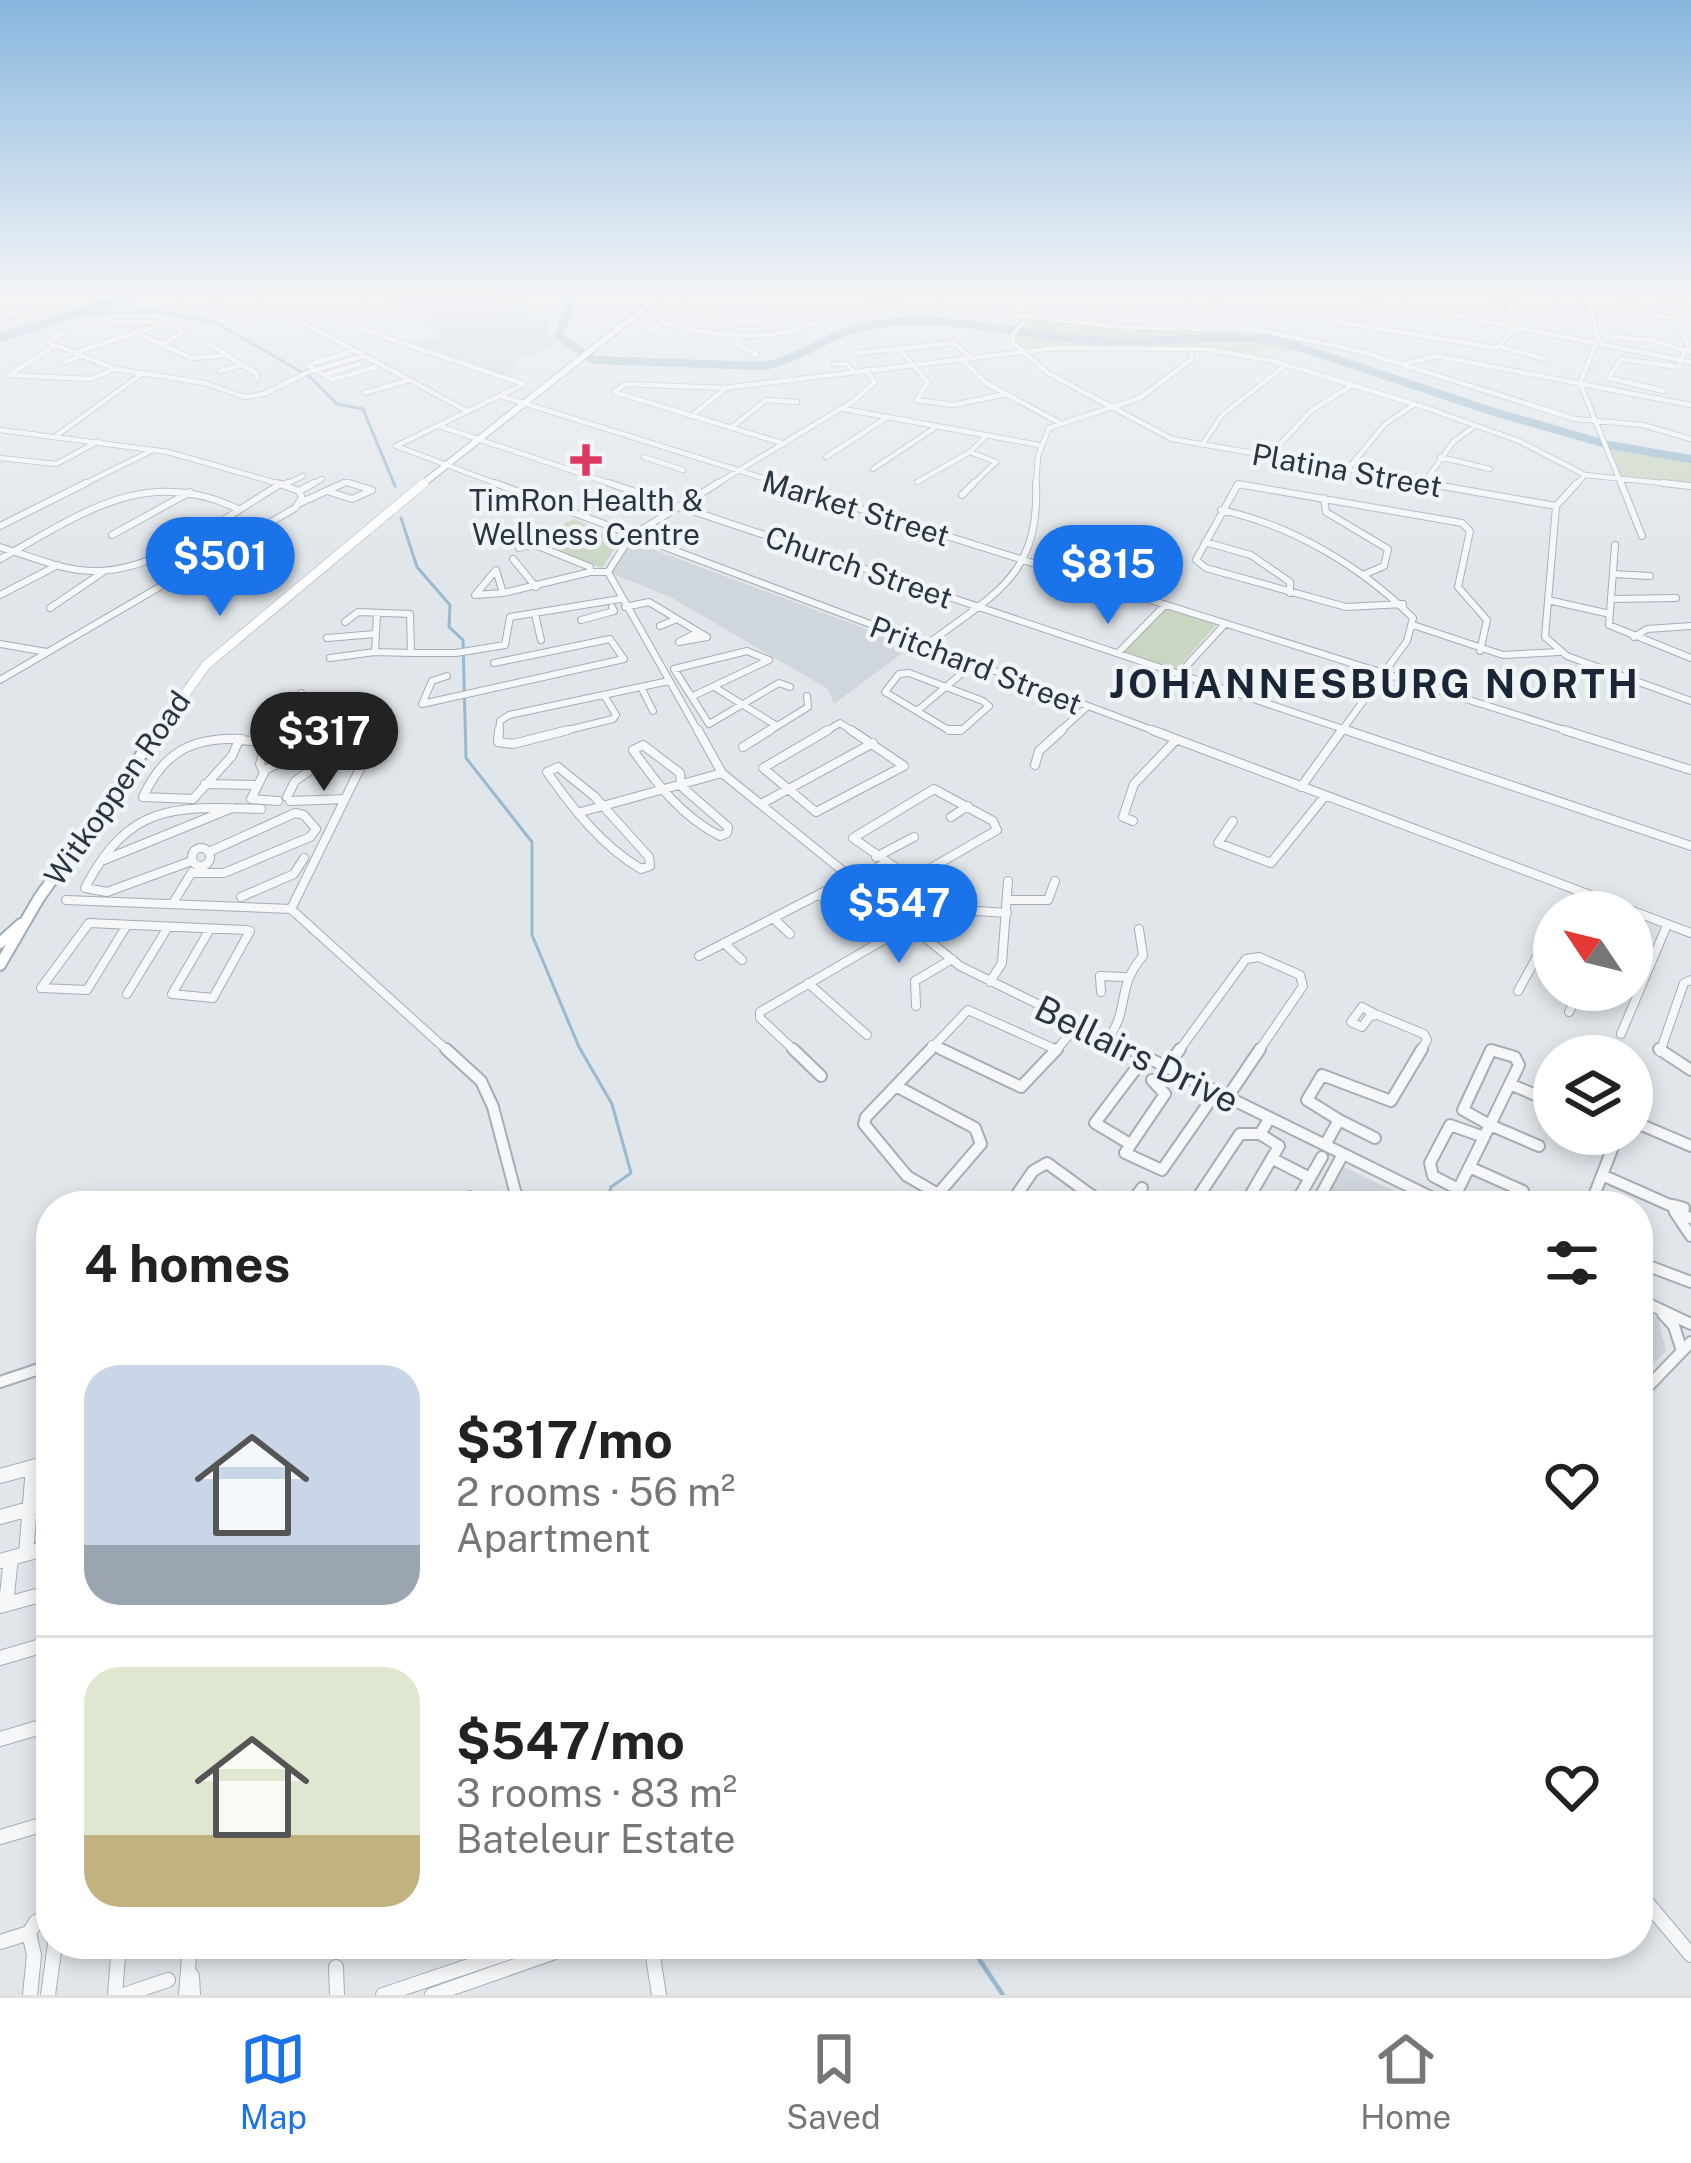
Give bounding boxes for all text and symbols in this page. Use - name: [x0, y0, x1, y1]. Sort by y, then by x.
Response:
- street label: Platina Street: [1249, 436, 1445, 504]
- marker: TimRon Health & Wellness Centre: [570, 444, 602, 476]
- street label: Market Street: [758, 462, 954, 554]
- place label: TimRon Health & Wellness Centre: [469, 482, 703, 552]
- pin: $501: [149, 517, 291, 619]
- street label: Church Street: [761, 518, 957, 616]
- pin: $815: [1037, 525, 1179, 627]
- text: $501: [173, 533, 267, 579]
- text: $815: [1060, 541, 1156, 587]
- street label: Pritchard Street: [865, 608, 1087, 722]
- district label: JOHANNESBURG NORTH: [1109, 661, 1641, 707]
- street label: Witkoppen Road: [37, 684, 197, 892]
- pin: $317: [253, 692, 395, 794]
- text: $317: [277, 708, 371, 754]
- pin: $547: [828, 864, 970, 966]
- text: $547: [848, 880, 950, 926]
- north arrow: [1533, 891, 1653, 1011]
- map controls: [1533, 891, 1653, 1155]
- street label: Bellairs Drive: [1028, 987, 1246, 1121]
- button: layers: [1533, 1035, 1653, 1155]
- icon: filters: [1539, 1230, 1605, 1296]
- text: 4 homes: [84, 1234, 290, 1293]
- text: $317/mo: [456, 1410, 673, 1469]
- icon: home: [180, 1413, 324, 1557]
- icon: heart: [1539, 1452, 1605, 1518]
- text: 2 rooms · 56 m²: [456, 1469, 735, 1515]
- text: Apartment: [456, 1515, 651, 1561]
- text: $547/mo: [456, 1711, 685, 1770]
- icon: home: [180, 1715, 324, 1859]
- icon: heart: [1539, 1754, 1605, 1820]
- text: 3 rooms · 83 m²: [456, 1770, 737, 1816]
- text: Bateleur Estate: [456, 1816, 736, 1862]
- tab: Map: [240, 2026, 307, 2136]
- tab: Saved: [786, 2026, 881, 2136]
- tab: Home: [1360, 2026, 1451, 2136]

